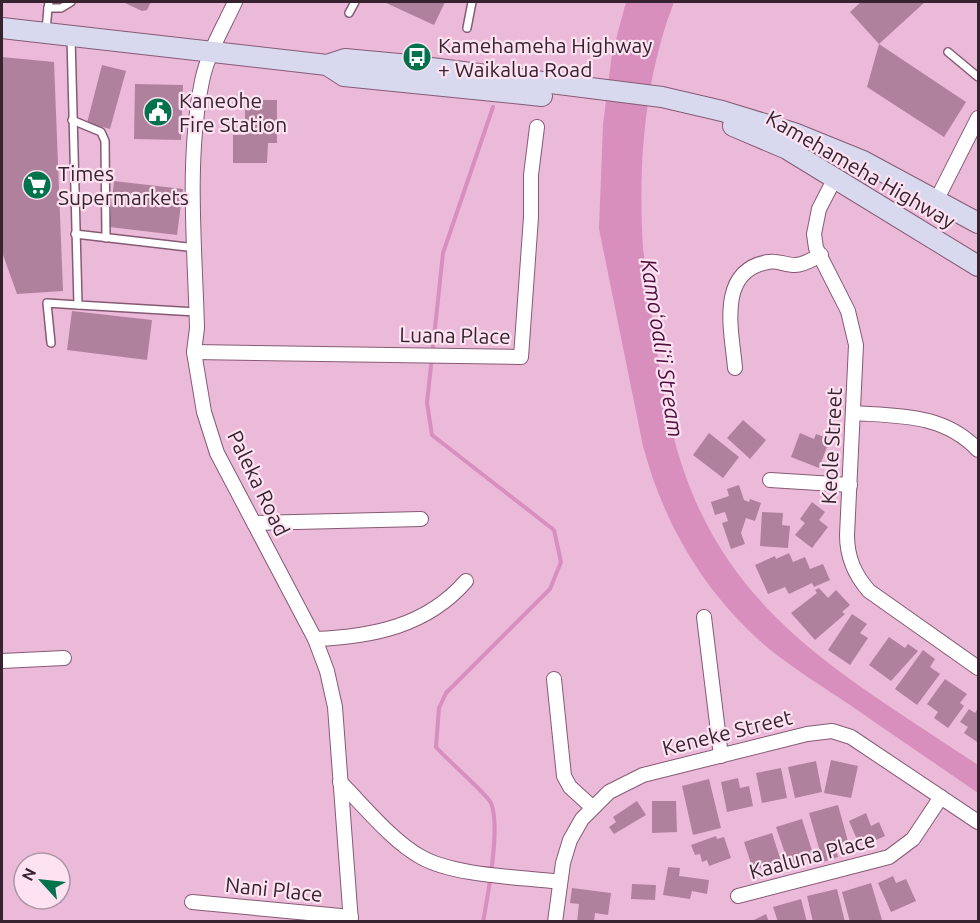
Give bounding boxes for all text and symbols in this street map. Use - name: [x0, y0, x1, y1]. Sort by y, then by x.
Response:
- place label: Kamehameha Highway + Waikalua Road: [438, 33, 652, 81]
- bus stop icon: Kamehameha Highway + Waikalua Road: [401, 41, 433, 73]
- place label: Kaneohe Fire Station: [179, 88, 287, 136]
- public building icon: Kaneohe Fire Station: [142, 96, 174, 128]
- street label: Kamehameha Highway: [762, 105, 960, 233]
- place label: Times Supermarkets: [58, 161, 189, 209]
- supermarket icon: Times Supermarkets: [21, 169, 53, 201]
- water label: Kamoʻoaliʻi Stream: [637, 257, 689, 439]
- street label: Luana Place: [399, 322, 511, 348]
- street label: Keole Street: [816, 387, 846, 505]
- street label: Paleka Road: [223, 426, 295, 540]
- street label: Keneke Street: [660, 704, 794, 760]
- street label: Kaaluna Place: [746, 827, 878, 883]
- north arrow: [12, 851, 72, 911]
- text: N: [18, 865, 39, 884]
- street label: Nani Place: [224, 872, 324, 906]

